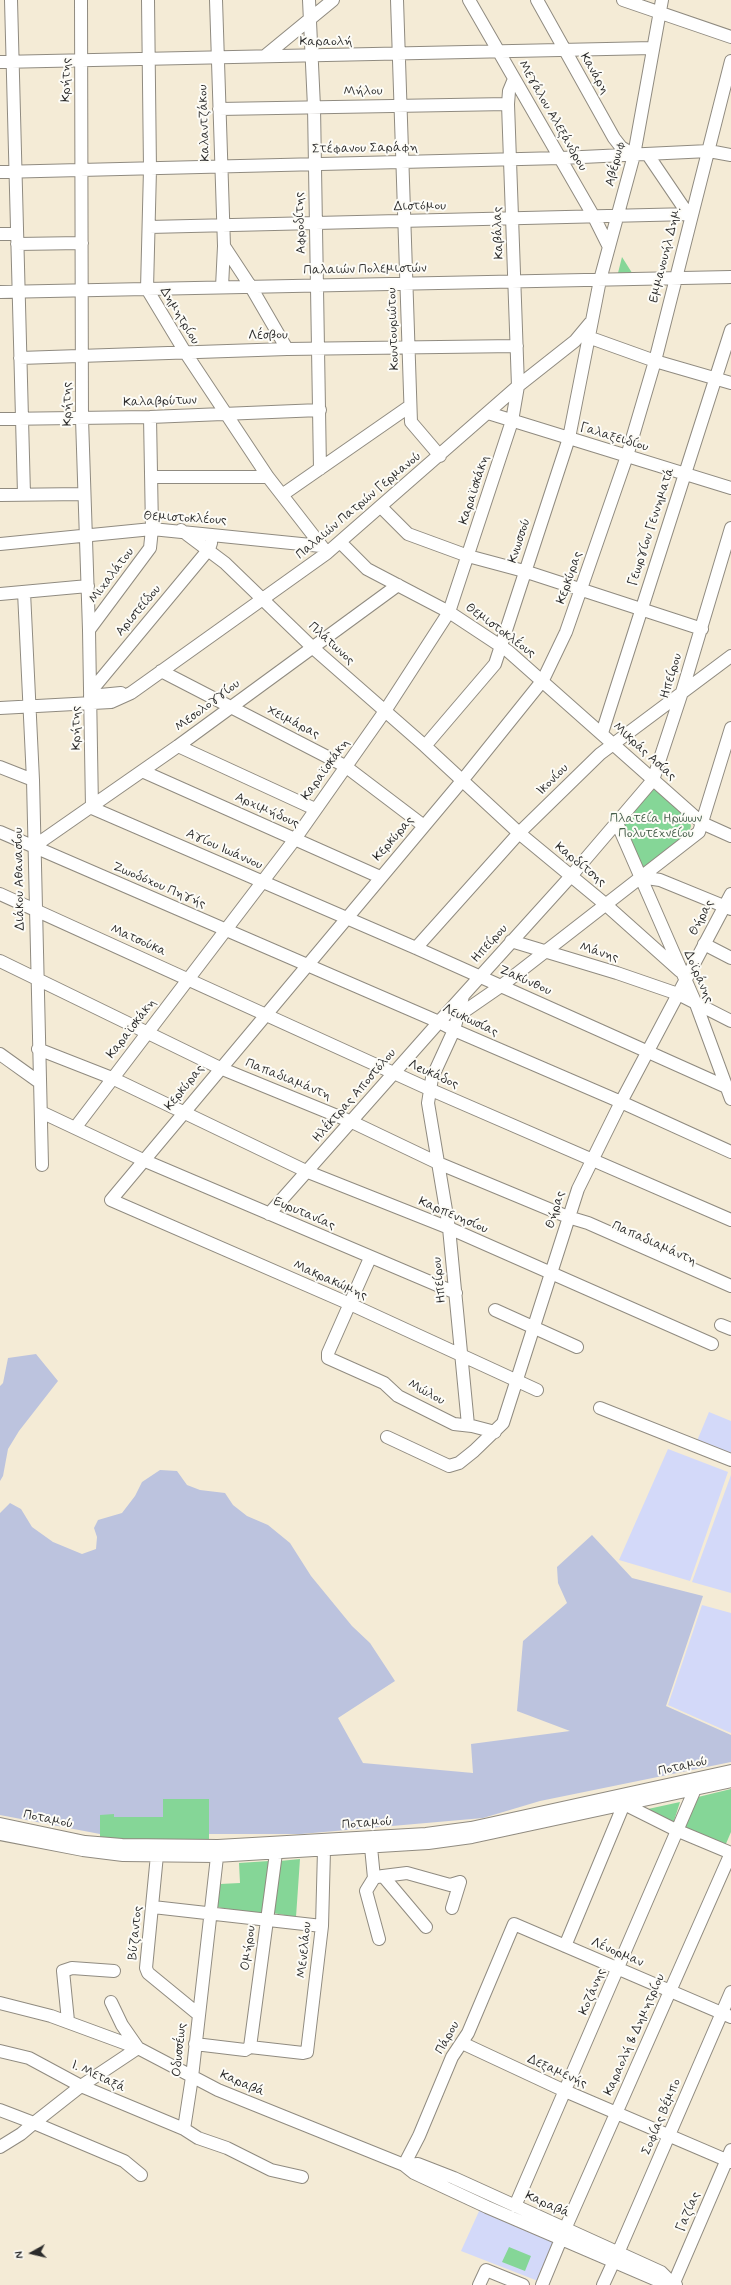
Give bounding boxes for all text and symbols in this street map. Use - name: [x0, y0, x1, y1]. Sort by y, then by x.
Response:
- street label: Καραολή: [299, 34, 353, 50]
- street label: Κανάρη: [576, 51, 612, 97]
- street label: Κρήτης: [59, 58, 75, 102]
- street label: Μεγάλου Αλεξάνδρου: [514, 58, 590, 174]
- street label: Καλαντζάκου: [196, 84, 214, 162]
- street label: Μήλου: [343, 84, 383, 100]
- street label: Στέφανου Σαράφη: [312, 140, 418, 158]
- street label: Αβέρωφ: [603, 140, 629, 188]
- street label: Αφροδίτης: [292, 192, 310, 254]
- street label: Διστόμου: [394, 199, 446, 215]
- street label: Εμμανουήλ Δημ.: [647, 205, 685, 305]
- street label: Καβάλας: [490, 206, 508, 260]
- street label: Παλαιών Πολεμιστών: [303, 261, 427, 279]
- street label: Δημητρίου: [156, 284, 202, 348]
- street label: Κουντουριώτου: [385, 287, 403, 371]
- street label: Λέσβου: [248, 328, 288, 344]
- street label: Κρήτης: [60, 382, 76, 426]
- street label: Καλαβρύτων: [123, 393, 197, 411]
- street label: Γαλαξειδίου: [578, 420, 650, 456]
- street label: Παλαιών Πατρών Γερμανού: [293, 449, 425, 563]
- street label: Καραϊσκάκη: [456, 453, 494, 527]
- street label: Γεωργίου Γεννηματά: [626, 466, 678, 588]
- street label: Θεμιστοκλέους: [143, 509, 227, 529]
- street label: Κνωσσού: [505, 517, 535, 565]
- street label: Μιχαλάτου: [86, 545, 138, 607]
- street label: Κερκύρας: [554, 550, 586, 606]
- street label: Αριστείδου: [113, 582, 165, 640]
- street label: Θεμιστοκλέους: [462, 600, 538, 662]
- street label: Πλάτωνος: [305, 619, 357, 669]
- street label: Ηπείρου: [658, 652, 686, 700]
- street label: Μεσολογγίου: [172, 677, 244, 735]
- street label: Χειμάρας: [264, 703, 322, 743]
- street label: Κρήτης: [69, 706, 85, 750]
- street label: Μικράς Ασίας: [609, 719, 679, 785]
- street label: Καραϊσκάκη: [298, 736, 354, 804]
- street label: Ικονίου: [534, 761, 572, 799]
- street label: Αρχιμήδους: [232, 790, 302, 832]
- park label: Πλατεία Ηρώων Πολυτεχνείου: [610, 811, 702, 842]
- street label: Κερκύρας: [370, 813, 418, 865]
- street label: Αγίου Ιωάννου: [183, 826, 265, 874]
- street label: Διάκου Αθανασίου: [11, 827, 29, 931]
- street label: Καρδίτσης: [551, 840, 609, 890]
- street label: Ζωοδόχου Πηγής: [110, 859, 208, 913]
- street label: Θήρας: [686, 897, 718, 939]
- street label: Ματσούκα: [108, 922, 168, 960]
- street label: Ηπείρου: [469, 922, 511, 966]
- street label: Μάνης: [578, 940, 620, 966]
- street label: Δοϊράνης: [680, 948, 716, 1006]
- street label: Ζακύνθου: [496, 963, 554, 999]
- street label: Καραϊσκάκη: [104, 996, 160, 1062]
- street label: Λευκωσίας: [440, 1001, 500, 1041]
- street label: Ηλέκτρας Αποστόλου: [310, 1046, 400, 1146]
- street label: Παπαδιαμάντη: [243, 1056, 333, 1104]
- street label: Λeυκάδος: [405, 1057, 461, 1093]
- street label: Κερκύρας: [162, 1062, 208, 1114]
- street label: Θήρας: [543, 1189, 569, 1231]
- street label: Ευρυτανίας: [271, 1194, 337, 1234]
- street label: Καρπενησίου: [416, 1194, 490, 1238]
- street label: Παπαδιαμάντη: [609, 1218, 699, 1270]
- street label: Ηπείρου: [430, 1256, 450, 1304]
- street label: Μακρακώμης: [290, 1258, 370, 1304]
- street label: Μώλου: [405, 1377, 447, 1409]
- street label: Ποταμού: [657, 1754, 709, 1780]
- street label: Ποταμού: [22, 1807, 74, 1833]
- street label: Ποταμού: [341, 1814, 393, 1834]
- street label: Βύζαντος: [125, 1905, 147, 1961]
- street label: Μενελάου: [294, 1921, 316, 1979]
- street label: Ομήρου: [238, 1924, 260, 1972]
- street label: Λένορμαν: [588, 1935, 646, 1971]
- street label: Κοζάνης: [576, 1966, 610, 2018]
- street label: Καραολή & Δημητρίου: [601, 1972, 669, 2098]
- street label: Πάρου: [433, 2019, 463, 2057]
- street label: Οδυσσέως: [169, 2022, 191, 2078]
- street label: Δεξαμενής: [525, 2052, 589, 2092]
- street label: Ι. Μεταξά: [68, 2058, 128, 2096]
- street label: Καραβά: [217, 2068, 267, 2100]
- street label: Σοφίας Βέμπο: [639, 2077, 685, 2157]
- street label: Καραβά: [522, 2188, 572, 2222]
- street label: Γαζίας: [674, 2190, 704, 2234]
- north arrow: [12, 2233, 52, 2273]
- text: N: [13, 2250, 28, 2259]

